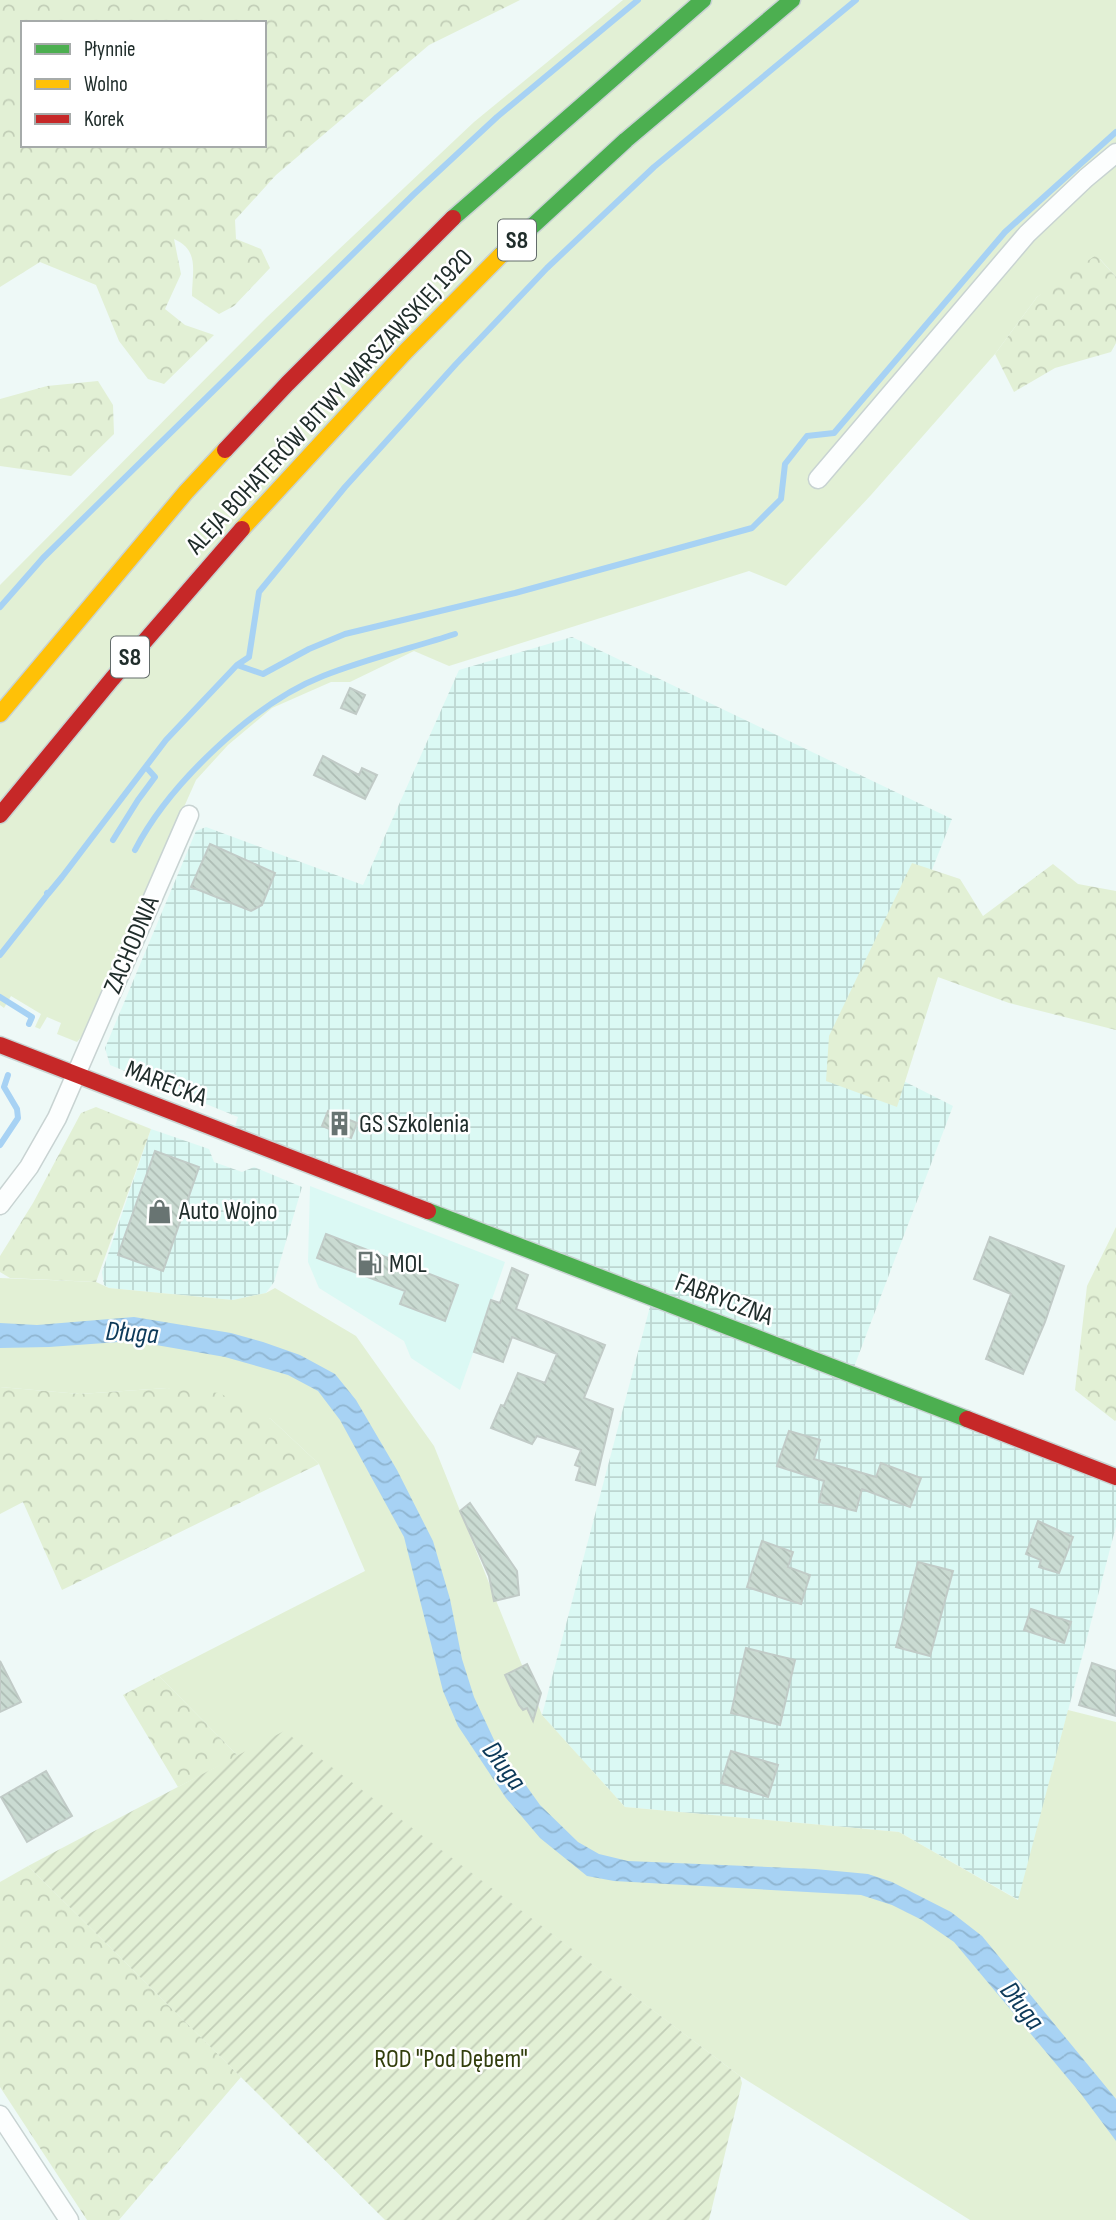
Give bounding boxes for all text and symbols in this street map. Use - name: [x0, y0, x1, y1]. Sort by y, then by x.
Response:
- legend: [21, 21, 266, 147]
- text: Płynnie: [84, 37, 136, 62]
- text: Wolno: [84, 72, 128, 97]
- text: Korek: [84, 107, 124, 132]
- road number: S8: [498, 220, 536, 260]
- street label: ALEJA BOHATERÓW BITWY WARSZAWSKIEJ 1920: [180, 243, 480, 562]
- road number: S8: [111, 636, 149, 678]
- street label: ZACHODNIA: [98, 891, 167, 998]
- street label: MARECKA: [121, 1054, 212, 1114]
- place label: GS Szkolenia: [359, 1109, 469, 1140]
- building icon: GS Szkolenia: [325, 1110, 353, 1138]
- place label: Auto Wojno: [178, 1196, 278, 1227]
- shop icon: Auto Wojno: [145, 1197, 173, 1225]
- place label: MOL: [389, 1249, 427, 1280]
- fuel station icon: MOL: [355, 1250, 383, 1278]
- street label: FABRYCZNA: [671, 1267, 778, 1333]
- water label: Długa: [105, 1315, 160, 1351]
- water label: Długa: [475, 1735, 533, 1798]
- water label: Długa: [993, 1975, 1052, 2037]
- park label: ROD "Pod Dębem": [374, 2044, 528, 2075]

